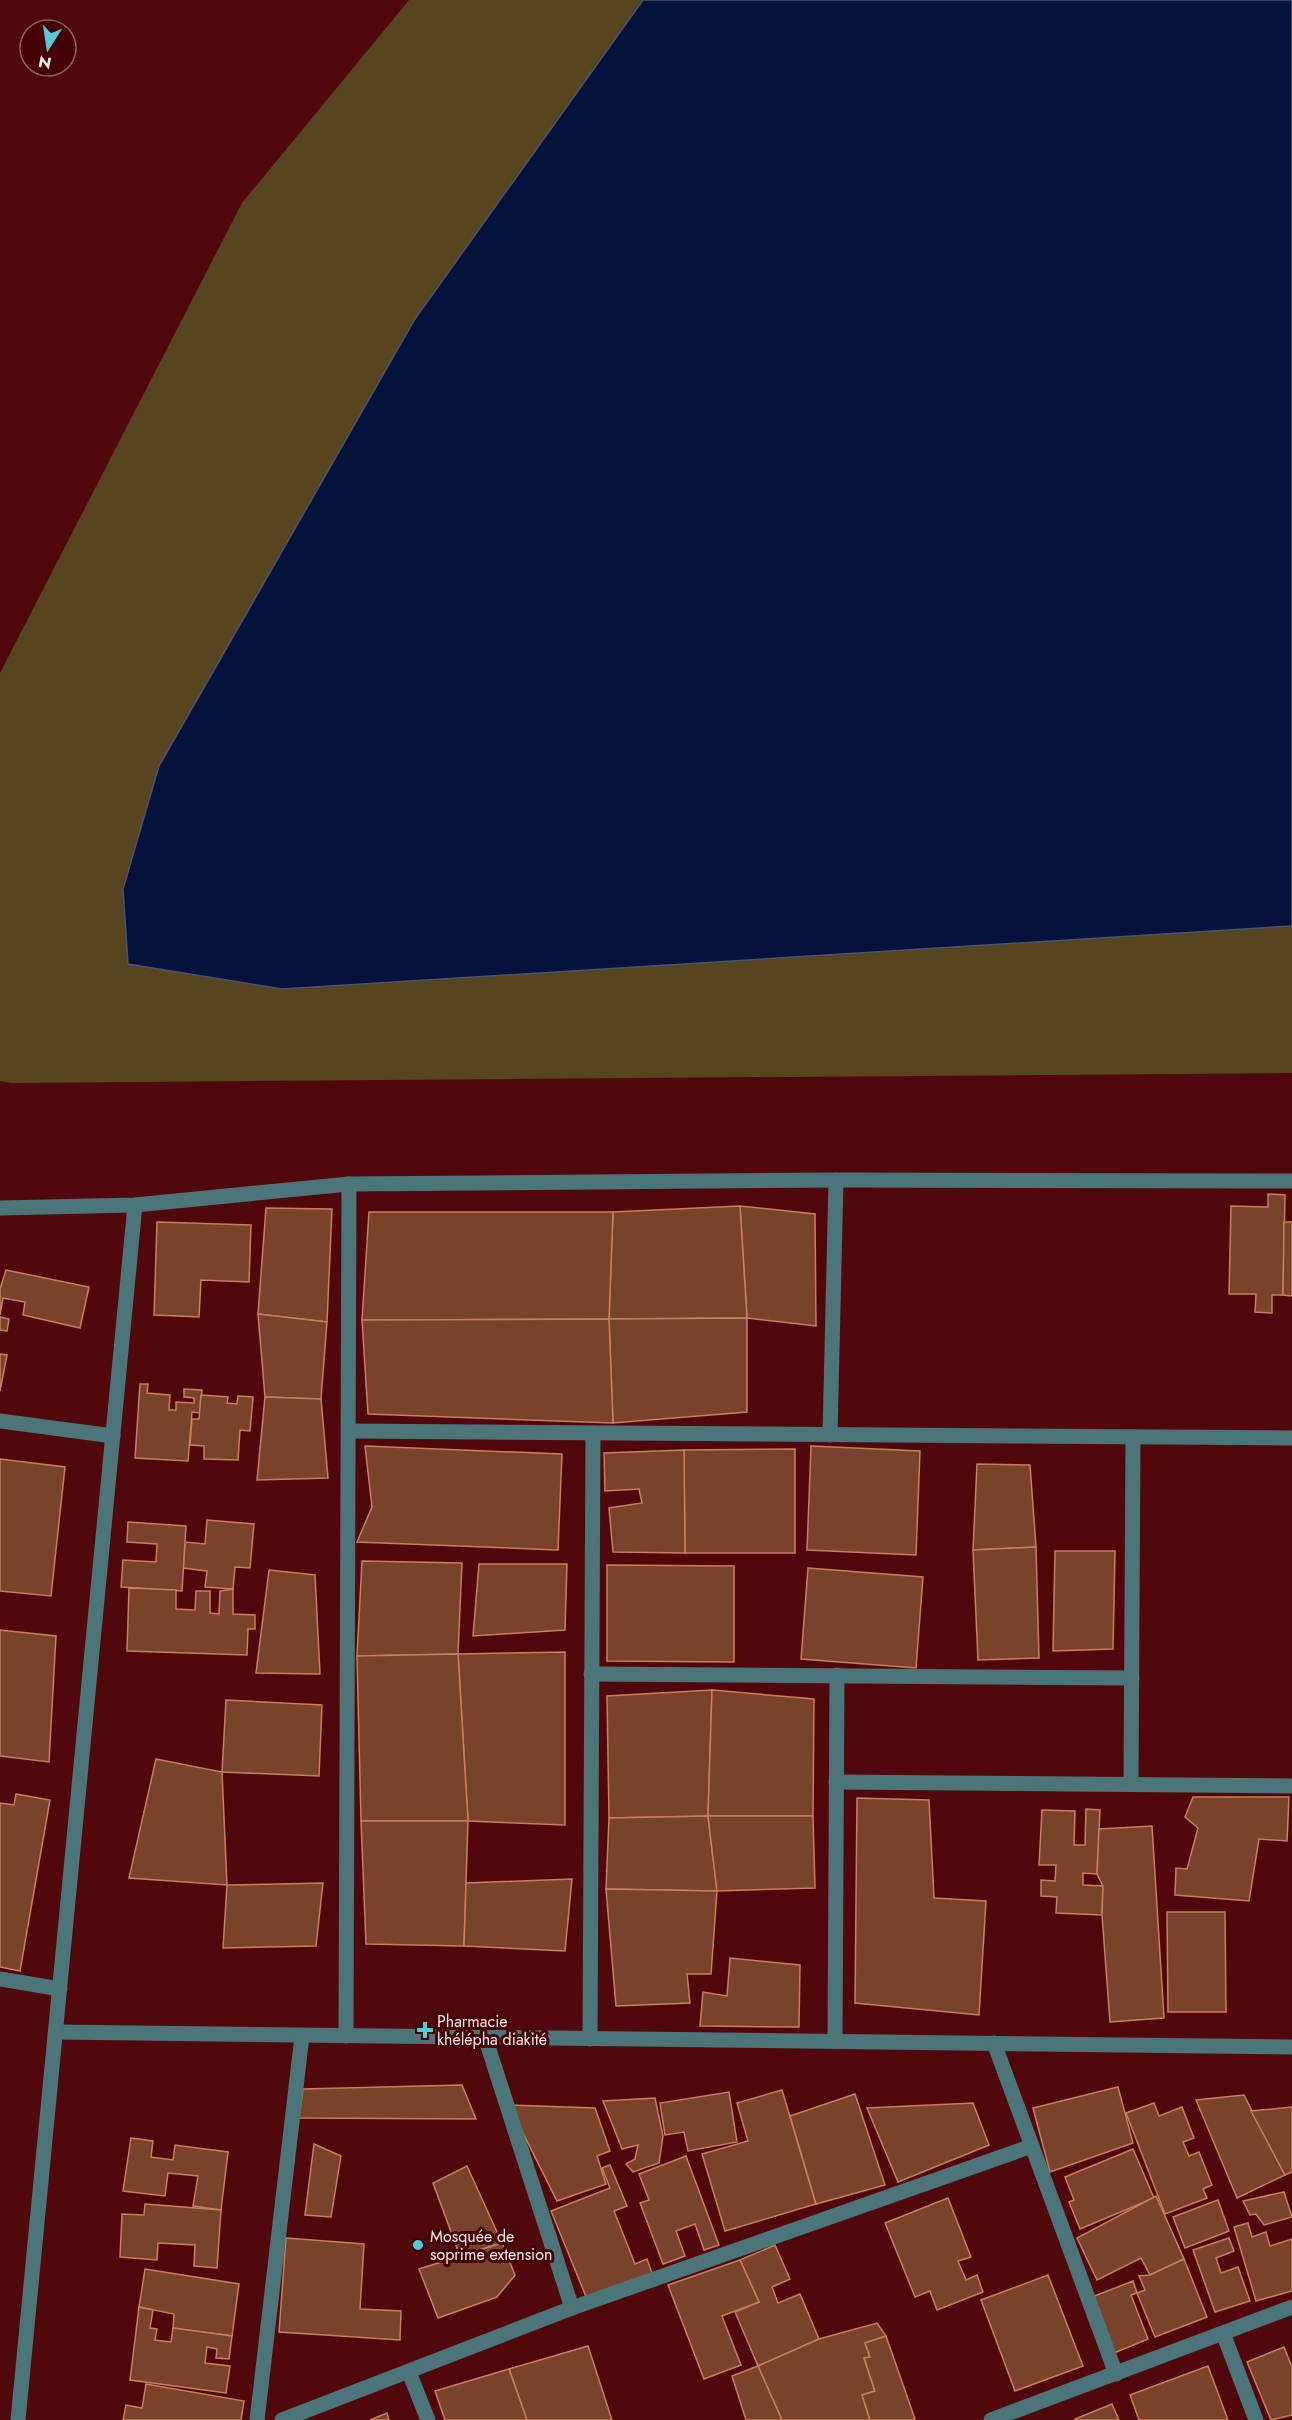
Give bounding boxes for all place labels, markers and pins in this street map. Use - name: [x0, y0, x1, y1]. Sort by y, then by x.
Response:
- place label: Pharmacie khélépha diakité: [437, 2010, 547, 2051]
- marker: Pharmacie khélépha diakité: [418, 2023, 432, 2037]
- place label: Mosquée de soprime extension: [430, 2225, 552, 2266]
- marker: Mosquée de soprime extension: [411, 2238, 425, 2252]

